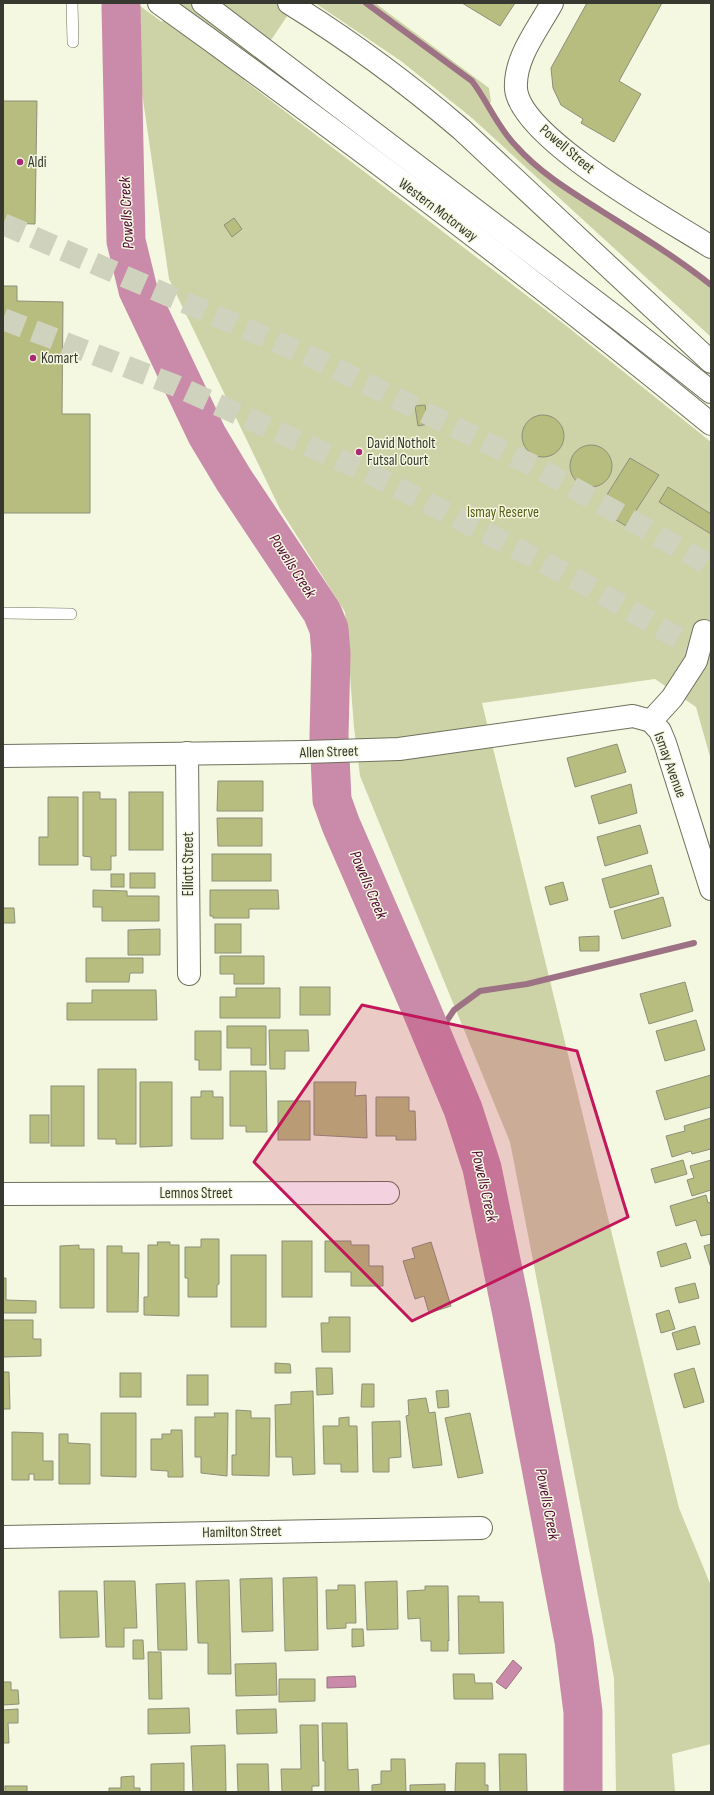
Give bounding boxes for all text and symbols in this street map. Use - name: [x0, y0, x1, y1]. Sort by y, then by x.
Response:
- street label: Powell Street: [535, 120, 599, 178]
- place label: Aldi: [27, 153, 47, 172]
- marker: Aldi: [15, 157, 25, 167]
- street label: Western Motorway: [395, 174, 482, 246]
- water label: Powells Creek: [116, 175, 138, 250]
- place label: Komart: [41, 349, 79, 368]
- marker: Komart: [28, 353, 38, 363]
- place label: David Notholt Futsal Court: [367, 434, 436, 470]
- marker: David Notholt Futsal Court: [354, 447, 364, 457]
- park label: Ismay Reserve: [467, 503, 539, 522]
- water label: Powells Creek: [264, 530, 320, 602]
- street label: Ismay Avenue: [649, 730, 691, 800]
- street label: Allen Street: [298, 741, 359, 763]
- street label: Elliott Street: [179, 831, 198, 896]
- water label: Powells Creek: [345, 848, 391, 923]
- water label: Powells Creek: [467, 1149, 502, 1224]
- street label: Lemnos Street: [159, 1184, 233, 1203]
- water label: Powells Creek: [531, 1467, 563, 1542]
- street label: Hamilton Street: [202, 1522, 282, 1542]

